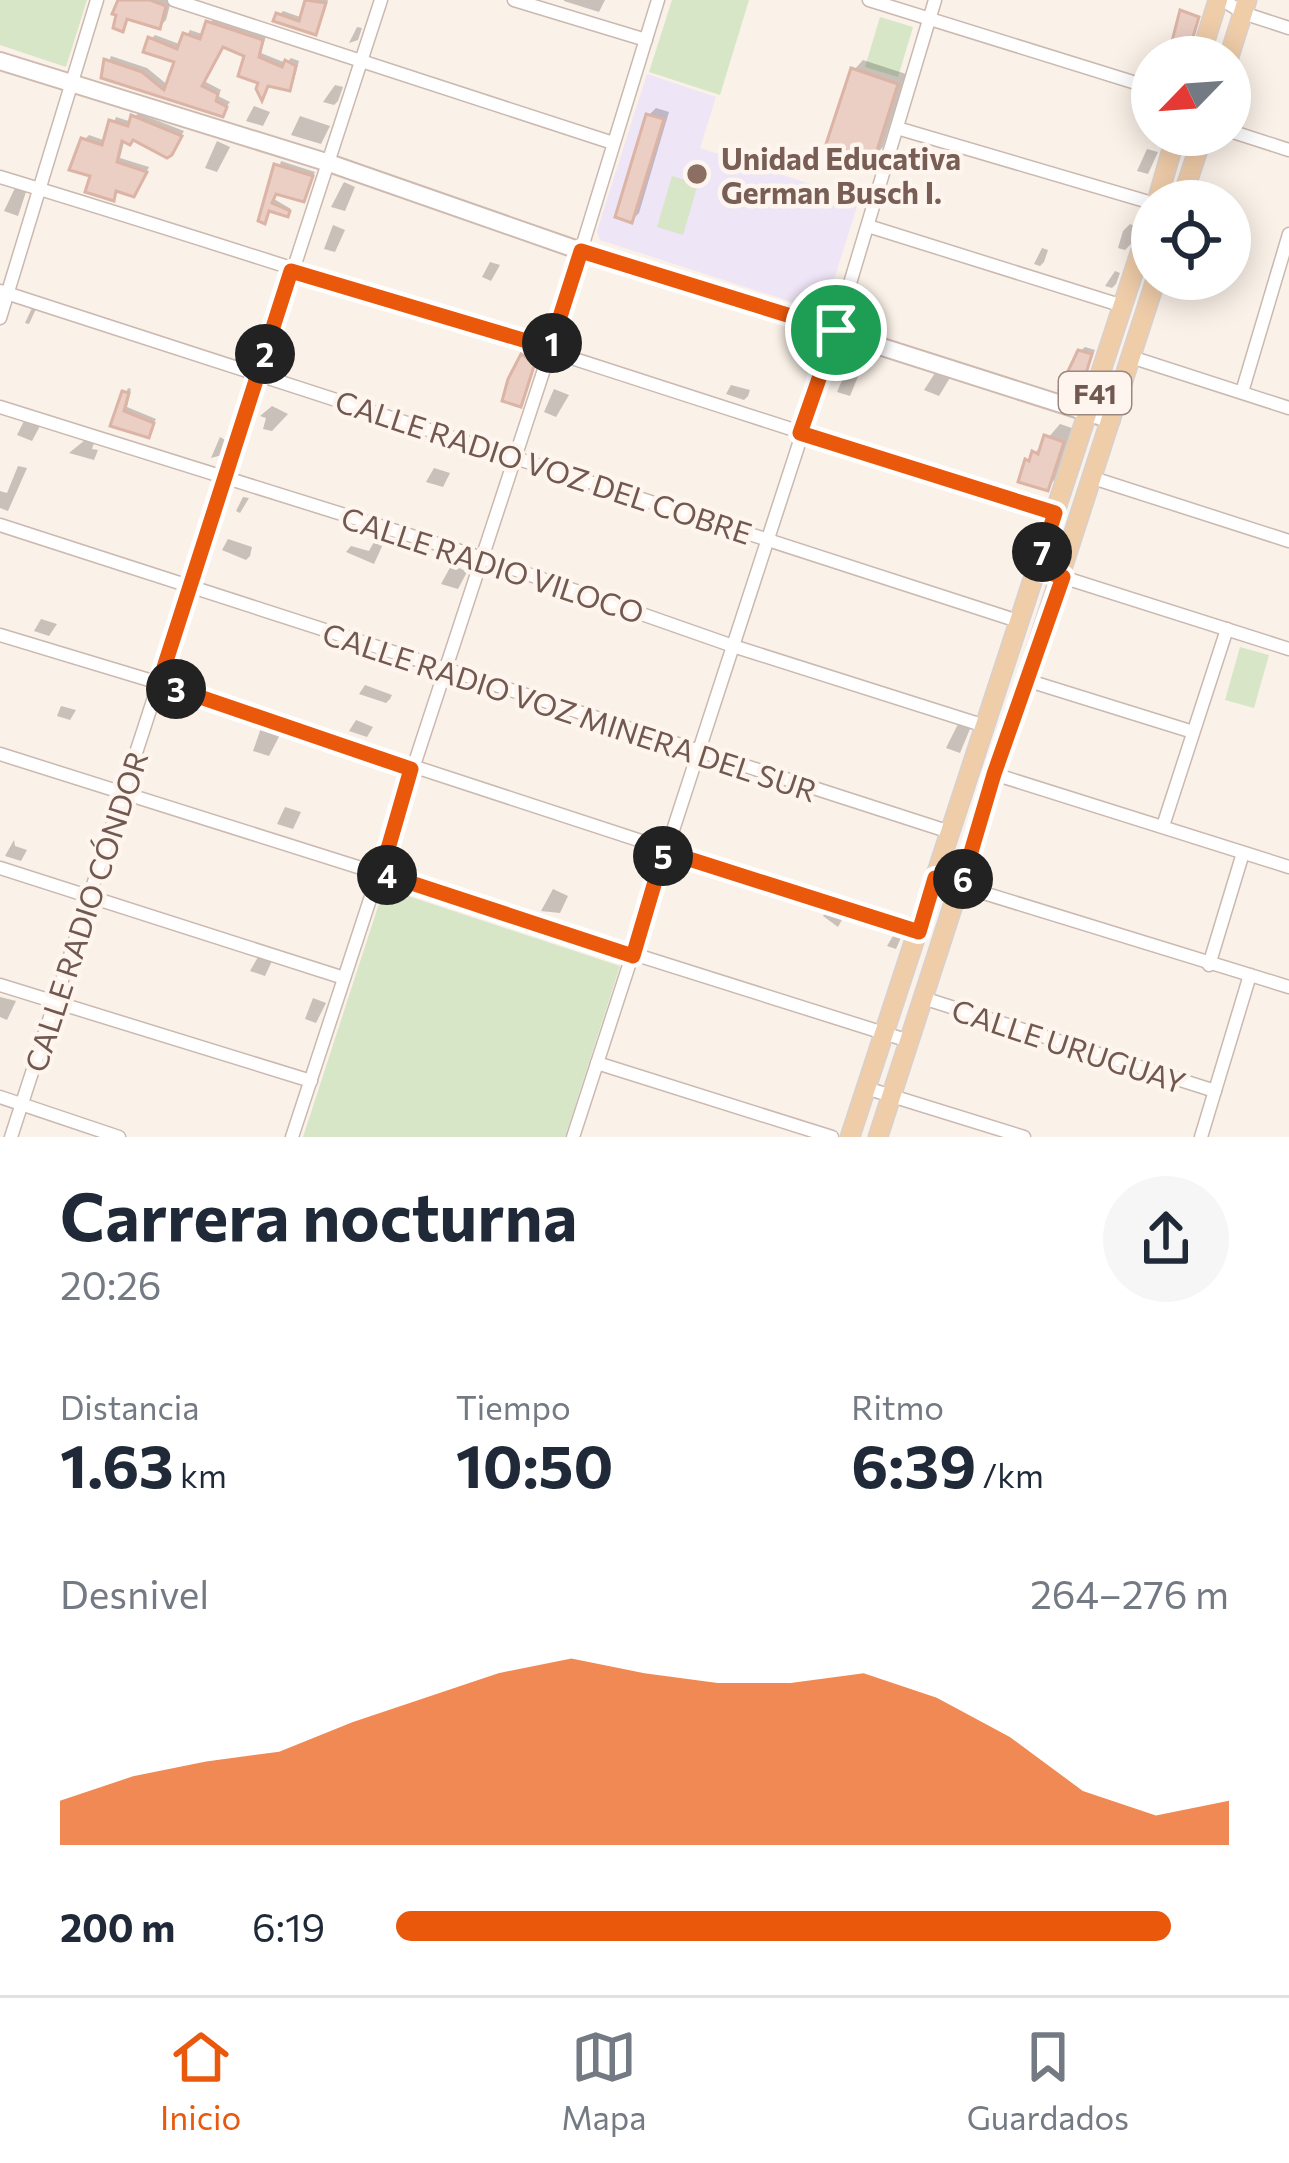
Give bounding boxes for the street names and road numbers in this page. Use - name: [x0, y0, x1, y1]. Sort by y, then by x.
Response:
- road number: F41: [1059, 372, 1131, 414]
- street label: CALLE RADIO VOZ DEL COBRE: [331, 381, 757, 551]
- street label: CALLE RADIO VILOCO: [337, 498, 649, 630]
- street label: CALLE RADIO VOZ MINERA DEL SUR: [318, 614, 822, 808]
- street label: CALLE RADIO CÓNDOR: [16, 746, 154, 1076]
- street label: CALLE URUGUAY: [948, 990, 1190, 1100]

